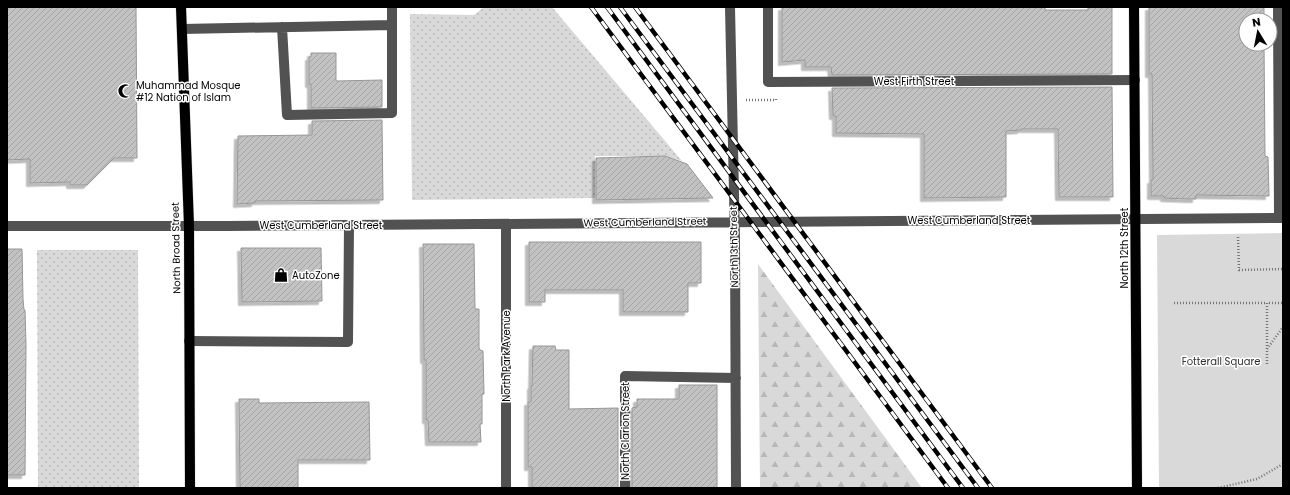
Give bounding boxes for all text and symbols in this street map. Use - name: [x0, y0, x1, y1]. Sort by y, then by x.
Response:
- north arrow: [1238, 12, 1278, 52]
- text: N: [1251, 14, 1262, 31]
- street label: West Firth Street: [874, 74, 955, 89]
- place label: Muhammad Mosque #12 Nation of Islam: [136, 78, 241, 105]
- mosque icon: Muhammad Mosque #12 Nation of Islam: [117, 83, 133, 99]
- street label: North Broad Street: [168, 202, 184, 294]
- street label: North 13th Street: [726, 206, 742, 288]
- street label: North 12th Street: [1117, 207, 1132, 288]
- street label: West Cumberland Street: [583, 213, 707, 231]
- street label: West Cumberland Street: [908, 213, 1031, 228]
- street label: West Cumberland Street: [260, 218, 383, 233]
- shop icon: AutoZone: [273, 267, 289, 283]
- place label: AutoZone: [292, 268, 340, 283]
- street label: North Park Avenue: [499, 310, 514, 402]
- park label: Fotterall Square: [1182, 354, 1260, 369]
- street label: North Clarion Street: [618, 382, 633, 480]

